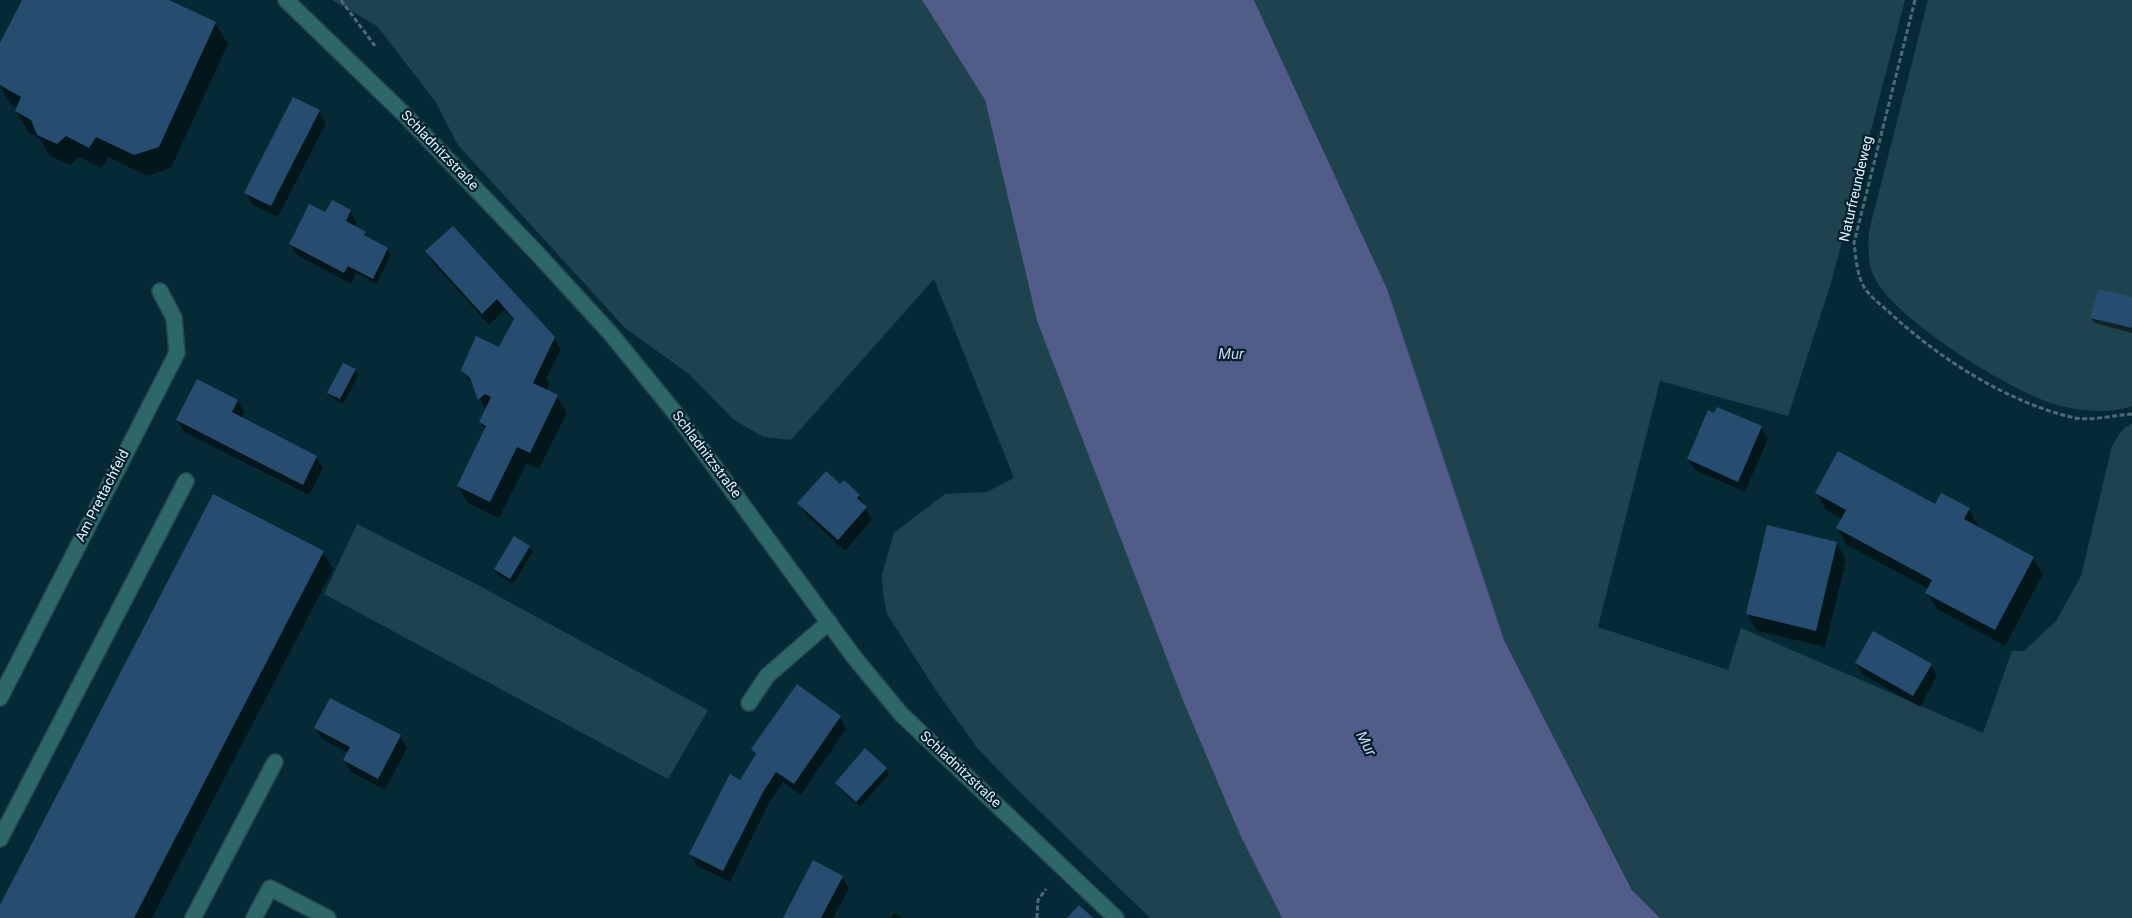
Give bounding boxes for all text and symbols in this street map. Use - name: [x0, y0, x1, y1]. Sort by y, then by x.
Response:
- street label: Schladnitzstraße: [397, 108, 481, 194]
- street label: Naturfreundeweg: [1837, 134, 1877, 244]
- water label: Mur: [1218, 346, 1244, 364]
- street label: Schladnitzstraße: [668, 408, 744, 502]
- street label: Am Prettachfeld: [73, 447, 133, 545]
- street label: Schladnitzstraße: [916, 728, 1004, 812]
- water label: Mur: [1351, 728, 1379, 760]

